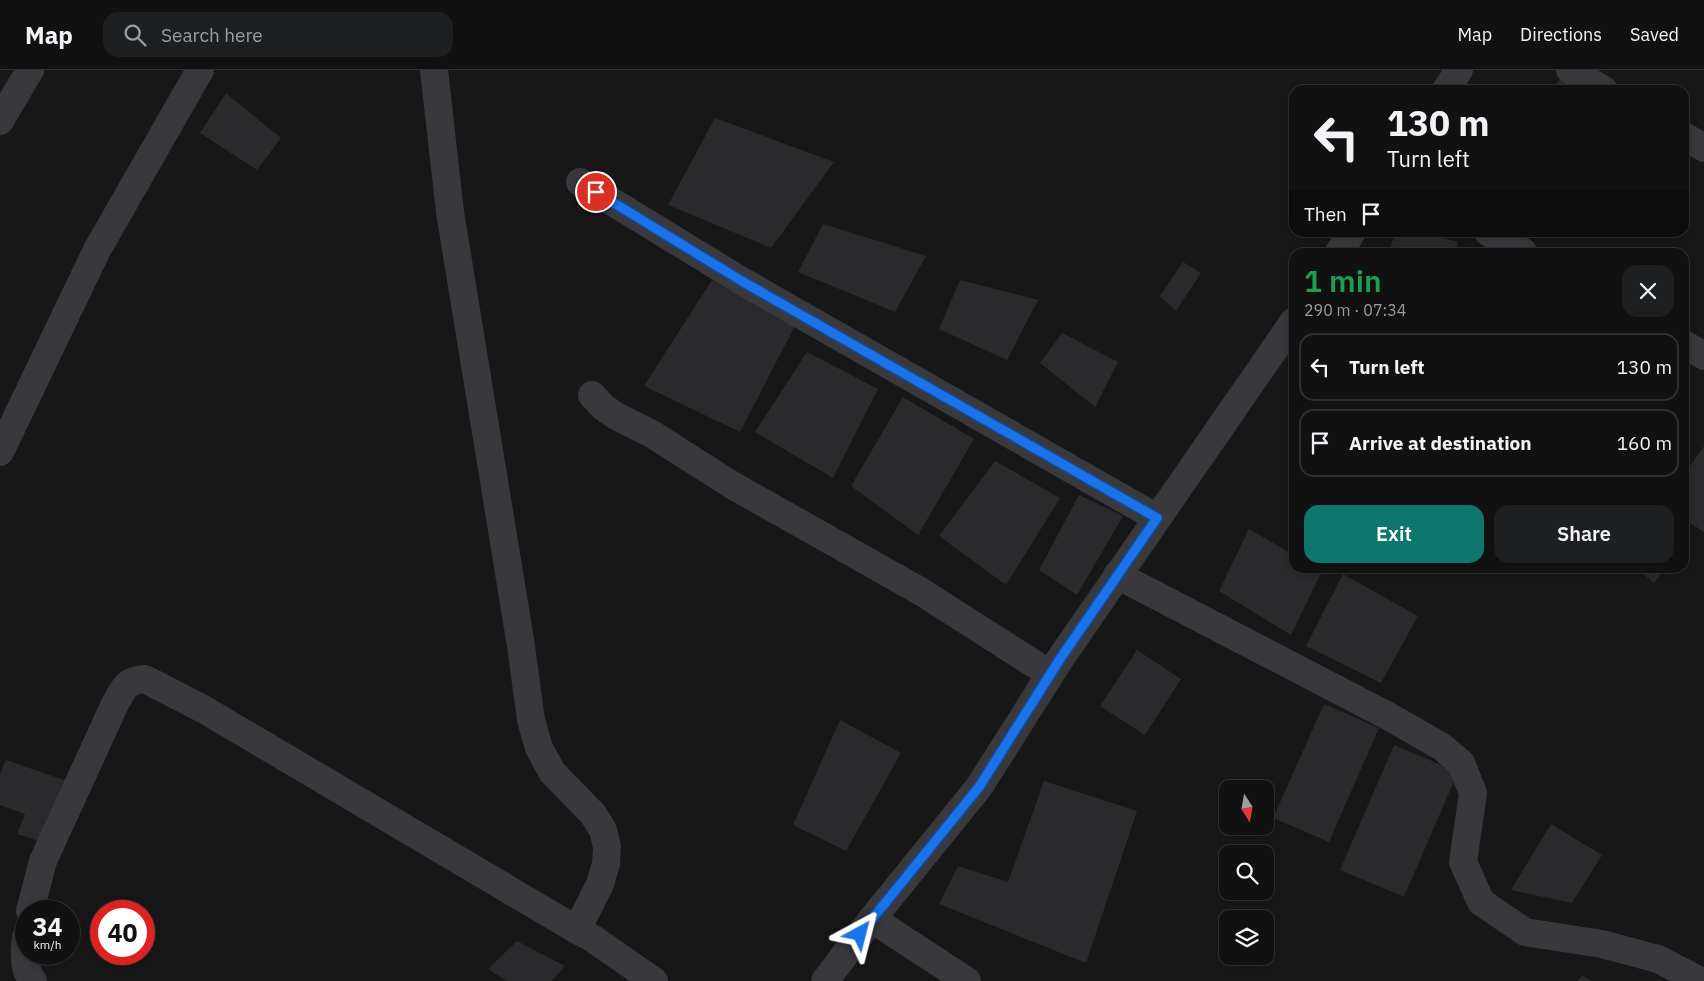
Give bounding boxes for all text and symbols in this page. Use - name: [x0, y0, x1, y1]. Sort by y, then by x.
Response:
- search box: [103, 12, 453, 57]
- text: Map: [25, 19, 73, 51]
- icon: search: [121, 21, 149, 49]
- text: Search here: [161, 23, 263, 47]
- text: Map: [1457, 23, 1492, 46]
- text: Directions: [1520, 23, 1602, 46]
- text: Saved: [1630, 23, 1679, 46]
- text: 130 m: [1387, 100, 1490, 146]
- icon: left: [1304, 105, 1369, 170]
- text: Turn left: [1387, 144, 1470, 173]
- pin: [575, 171, 617, 213]
- icon: arrive: [582, 178, 610, 206]
- icon: arrive: [1357, 200, 1385, 228]
- text: Then: [1304, 202, 1347, 226]
- text: 1 min: [1304, 261, 1382, 300]
- button: close: [1622, 265, 1674, 317]
- text: 290 m · 07:34: [1304, 300, 1406, 320]
- icon: left: [1306, 353, 1334, 381]
- text: Turn left: [1349, 355, 1425, 379]
- text: 130 m: [1617, 355, 1672, 379]
- icon: arrive: [1306, 429, 1334, 457]
- text: Arrive at destination: [1349, 431, 1532, 455]
- text: 160 m: [1617, 431, 1672, 455]
- button: Exit: [1304, 505, 1484, 563]
- button: Share: [1494, 505, 1674, 563]
- north arrow: [1219, 780, 1274, 835]
- map controls: [1219, 780, 1274, 965]
- button: search: [1219, 845, 1274, 900]
- speed limit sign: 40: [90, 900, 155, 965]
- position arrow: [833, 907, 885, 959]
- text: 34: [32, 910, 63, 943]
- button: layers: [1219, 910, 1274, 965]
- text: km/h: [33, 937, 62, 952]

